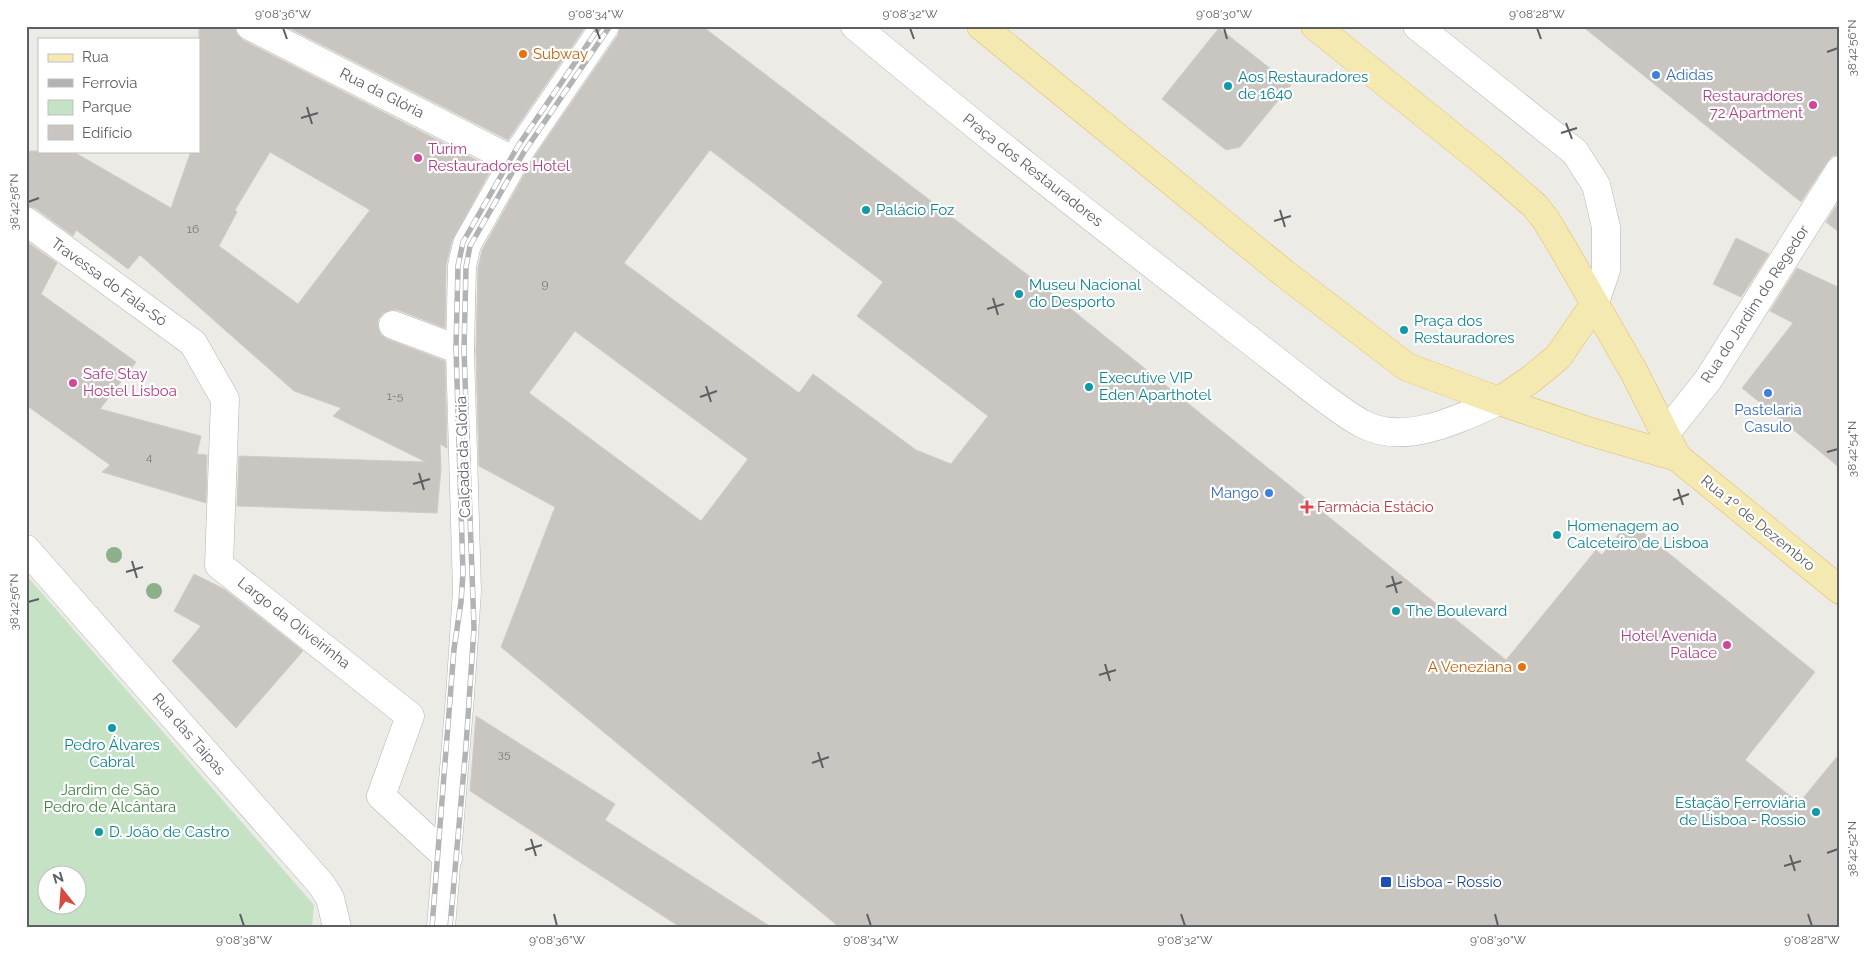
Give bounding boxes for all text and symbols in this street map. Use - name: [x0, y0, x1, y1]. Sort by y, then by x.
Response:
- text: 9°08'36"W: [255, 7, 311, 21]
- text: 9°08'34"W: [568, 7, 624, 21]
- text: 9°08'32"W: [882, 7, 938, 21]
- text: 9°08'30"W: [1196, 7, 1252, 21]
- text: 9°08'28"W: [1509, 7, 1565, 21]
- text: 38°42'56"N: [1845, 19, 1859, 77]
- legend: [38, 38, 200, 152]
- place label: Subway: [533, 45, 588, 63]
- text: Rua: [82, 48, 109, 66]
- marker: Subway: [517, 48, 529, 60]
- street label: Rua da Glória: [337, 64, 427, 122]
- place label: Adidas: [1666, 66, 1713, 84]
- place label: Aos Restauradores de 1640: [1238, 68, 1368, 103]
- marker: Adidas: [1650, 69, 1662, 81]
- text: Ferrovia: [82, 74, 138, 92]
- marker: Aos Restauradores de 1640: [1222, 80, 1234, 92]
- place label: Restauradores 72 Apartment: [1703, 87, 1803, 122]
- text: Parque: [82, 98, 132, 116]
- marker: Restauradores 72 Apartment: [1807, 99, 1819, 111]
- street label: Praça dos Restauradores: [959, 110, 1107, 230]
- text: Edifício: [82, 124, 132, 142]
- place label: Turim Restauradores Hotel: [428, 140, 571, 175]
- marker: Turim Restauradores Hotel: [412, 152, 424, 164]
- text: 38°42'58"N: [7, 173, 21, 231]
- place label: Palácio Foz: [876, 201, 954, 219]
- marker: Palácio Foz: [860, 204, 872, 216]
- street label: Rua do Jardim do Regedor: [1697, 221, 1813, 386]
- house number: 16: [187, 222, 199, 236]
- street label: Travessa do Fala-Só: [48, 234, 170, 330]
- place label: Museu Nacional do Desporto: [1029, 276, 1142, 311]
- house number: 9: [541, 277, 549, 291]
- marker: Museu Nacional do Desporto: [1013, 288, 1025, 300]
- place label: Praça dos Restauradores: [1414, 312, 1514, 347]
- marker: Praça dos Restauradores: [1398, 324, 1410, 336]
- place label: Safe Stay Hostel Lisboa: [83, 365, 177, 400]
- place label: Executive VIP Eden Aparthotel: [1099, 369, 1212, 404]
- marker: Safe Stay Hostel Lisboa: [67, 377, 79, 389]
- marker: Executive VIP Eden Aparthotel: [1083, 381, 1095, 393]
- marker: Pastelaria Casulo: [1762, 387, 1774, 399]
- house number: 1-5: [387, 389, 404, 403]
- street label: Calçada da Glória: [452, 396, 474, 518]
- place label: Pastelaria Casulo: [1734, 401, 1802, 436]
- text: 38°42'54"N: [1845, 421, 1859, 477]
- house number: 4: [146, 450, 153, 464]
- street label: Rua 1º de Dezembro: [1697, 471, 1819, 575]
- place label: Mango: [1211, 484, 1259, 502]
- marker: Mango: [1263, 487, 1275, 499]
- place label: Farmácia Estácio: [1317, 498, 1434, 516]
- marker: Farmácia Estácio: [1301, 501, 1313, 513]
- place label: Homenagem ao Calceteiro de Lisboa: [1567, 517, 1709, 552]
- marker: Homenagem ao Calceteiro de Lisboa: [1551, 529, 1563, 541]
- text: 38°42'56"N: [7, 573, 21, 631]
- street label: Largo da Oliveirinha: [234, 573, 354, 673]
- place label: The Boulevard: [1406, 602, 1507, 620]
- marker: The Boulevard: [1390, 605, 1402, 617]
- place label: Hotel Avenida Palace: [1621, 627, 1717, 662]
- marker: Hotel Avenida Palace: [1721, 639, 1733, 651]
- place label: A Veneziana: [1428, 658, 1512, 676]
- marker: A Veneziana: [1516, 661, 1528, 673]
- street label: Rua das Taipas: [149, 689, 229, 779]
- marker: Pedro Álvares Cabral: [106, 722, 118, 734]
- place label: Pedro Álvares Cabral: [64, 736, 160, 771]
- house number: 35: [498, 747, 511, 761]
- park label: Jardim de São Pedro de Alcântara: [44, 781, 176, 816]
- place label: Estação Ferroviária de Lisboa - Rossio: [1675, 794, 1806, 829]
- marker: Estação Ferroviária de Lisboa - Rossio: [1810, 806, 1822, 818]
- text: 38°42'52"N: [1845, 821, 1859, 877]
- place label: D. João de Castro: [109, 823, 229, 841]
- marker: D. João de Castro: [93, 826, 105, 838]
- north arrow: [38, 866, 88, 916]
- text: N: [51, 868, 66, 887]
- place label: Lisboa - Rossio: [1397, 873, 1502, 891]
- marker: Lisboa - Rossio: [1379, 875, 1393, 889]
- text: 9°08'38"W: [216, 933, 272, 947]
- text: 9°08'36"W: [529, 933, 585, 947]
- text: 9°08'34"W: [843, 933, 899, 947]
- text: 9°08'32"W: [1157, 933, 1213, 947]
- text: 9°08'30"W: [1470, 933, 1526, 947]
- text: 9°08'28"W: [1784, 933, 1840, 947]

